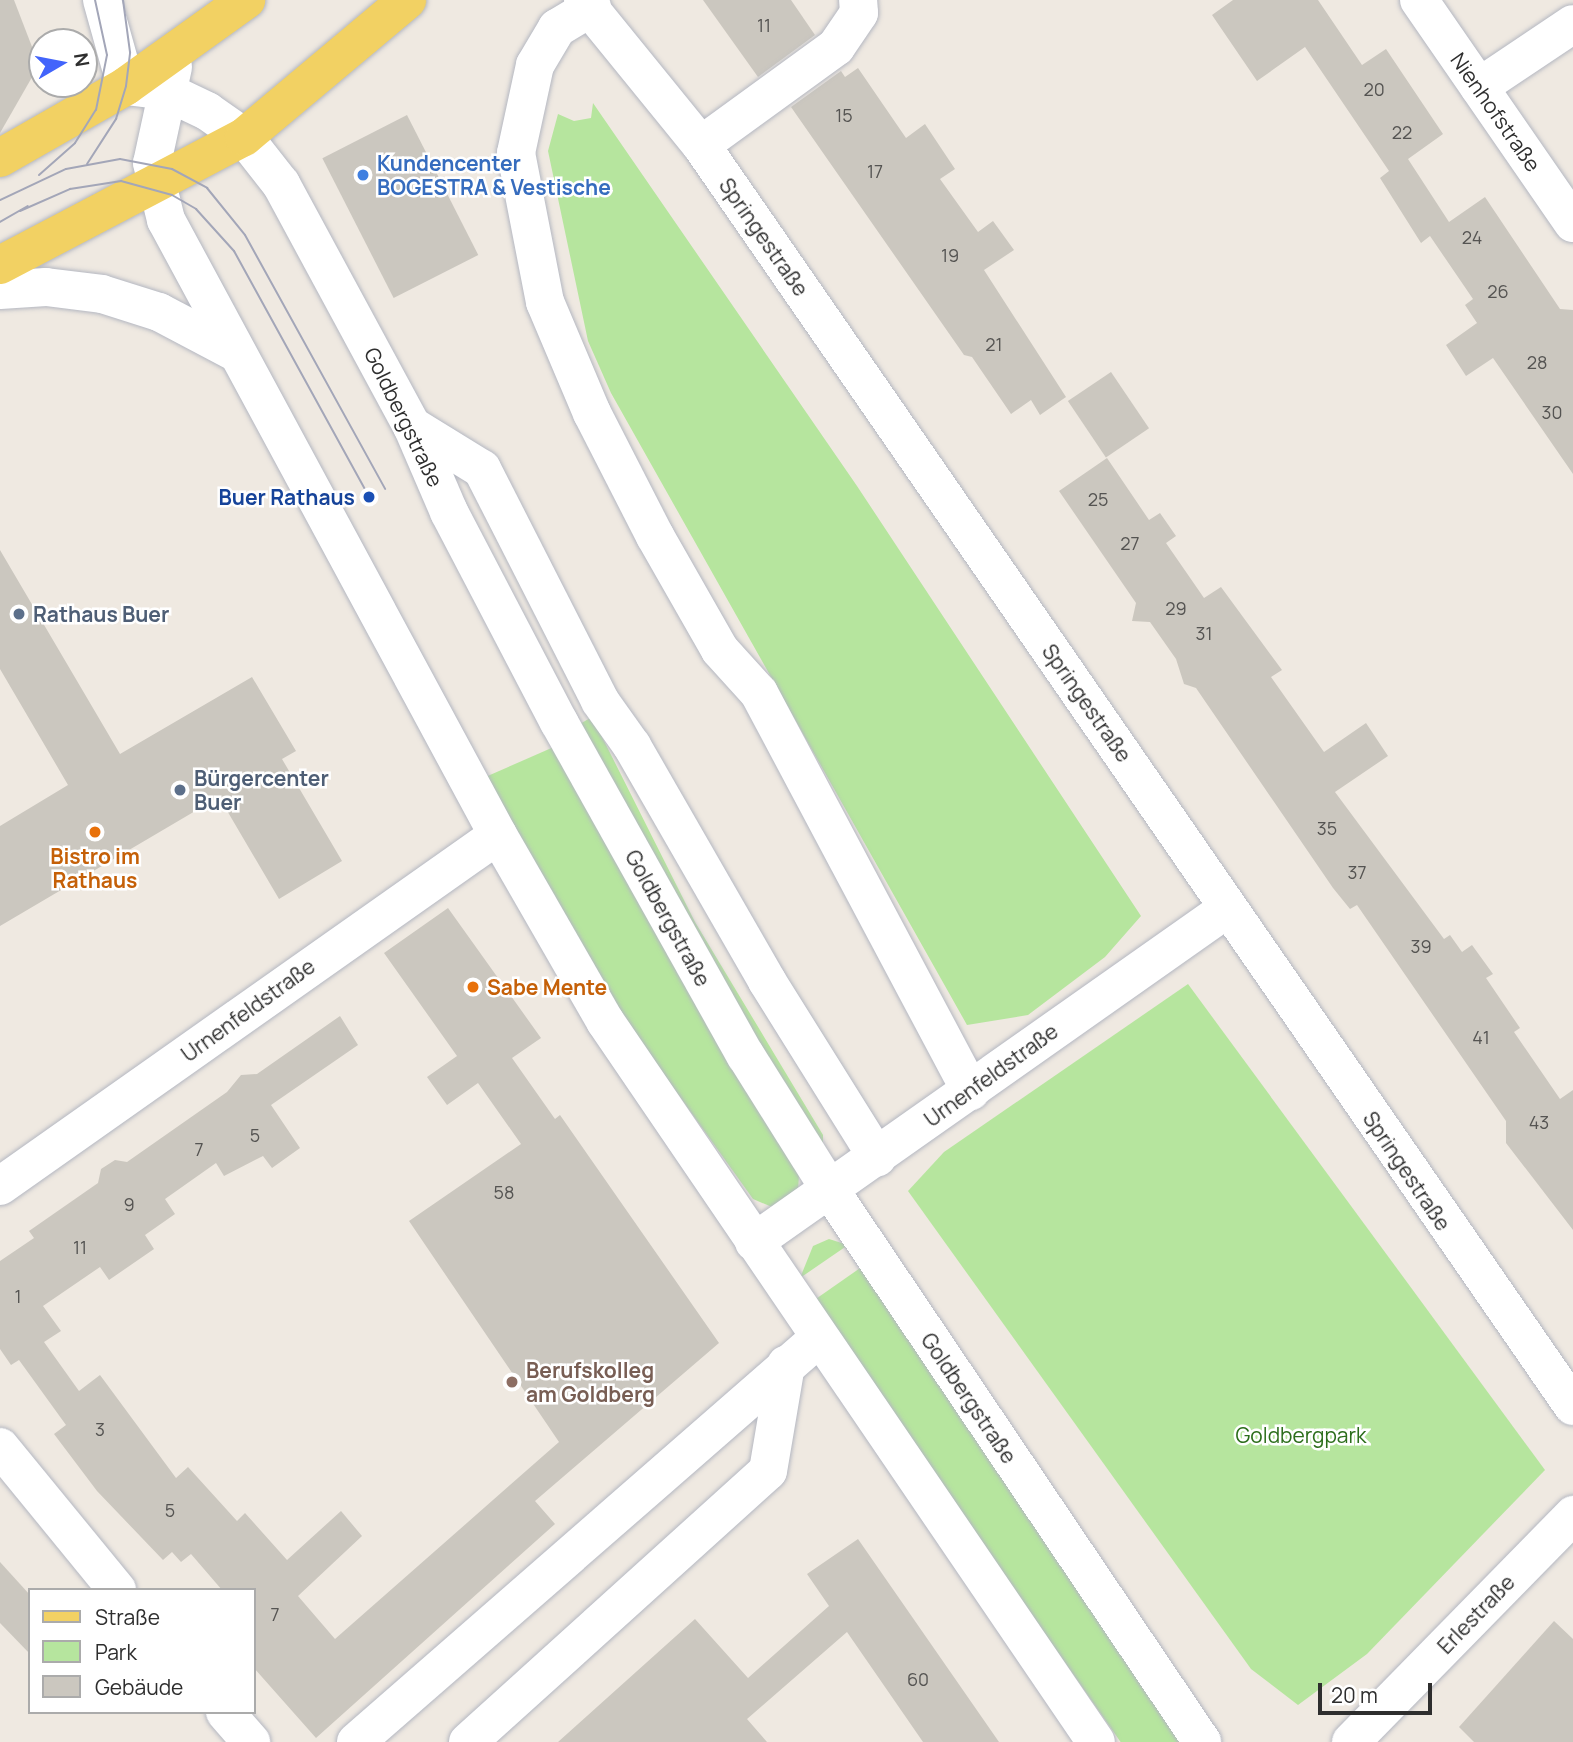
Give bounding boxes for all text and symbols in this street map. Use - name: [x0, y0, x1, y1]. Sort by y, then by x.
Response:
- house number: 11: [757, 14, 771, 36]
- north arrow: [28, 28, 98, 98]
- street label: Nienhofstraße: [1446, 48, 1546, 176]
- text: N: [68, 51, 96, 69]
- house number: 20: [1363, 78, 1385, 100]
- house number: 15: [835, 104, 853, 126]
- house number: 22: [1392, 121, 1412, 143]
- place label: Kundencenter BOGESTRA & Vestische: [377, 150, 611, 200]
- house number: 17: [867, 160, 883, 182]
- marker: Kundencenter BOGESTRA & Vestische: [355, 167, 371, 183]
- street label: Springestraße: [714, 173, 814, 301]
- house number: 24: [1462, 226, 1482, 248]
- house number: 19: [941, 244, 959, 266]
- house number: 26: [1487, 280, 1509, 302]
- house number: 21: [985, 333, 1003, 355]
- street label: Goldbergstraße: [359, 343, 449, 491]
- house number: 28: [1527, 351, 1547, 373]
- house number: 30: [1542, 401, 1562, 423]
- place label: Buer Rathaus: [219, 484, 355, 510]
- house number: 25: [1088, 488, 1108, 510]
- marker: Buer Rathaus: [361, 489, 377, 505]
- house number: 27: [1120, 532, 1140, 554]
- house number: 29: [1165, 597, 1187, 619]
- place label: Rathaus Buer: [33, 601, 169, 627]
- marker: Rathaus Buer: [11, 606, 27, 622]
- house number: 31: [1196, 622, 1212, 644]
- street label: Springestraße: [1037, 639, 1137, 767]
- place label: Bürgercenter Buer: [194, 765, 329, 815]
- marker: Bürgercenter Buer: [172, 782, 188, 798]
- house number: 35: [1317, 817, 1337, 839]
- marker: Bistro im Rathaus: [87, 824, 103, 840]
- place label: Bistro im Rathaus: [50, 843, 140, 893]
- street label: Goldbergstraße: [620, 845, 716, 991]
- house number: 37: [1348, 861, 1366, 883]
- house number: 39: [1410, 935, 1432, 957]
- street label: Urnenfeldstraße: [176, 953, 320, 1067]
- place label: Sabe Mente: [487, 974, 607, 1000]
- marker: Sabe Mente: [465, 979, 481, 995]
- street label: Urnenfeldstraße: [919, 1018, 1063, 1132]
- house number: 41: [1472, 1026, 1490, 1048]
- street label: Springestraße: [1358, 1107, 1456, 1235]
- house number: 43: [1529, 1111, 1549, 1133]
- house number: 5: [250, 1124, 260, 1146]
- house number: 7: [194, 1138, 204, 1160]
- house number: 58: [494, 1181, 514, 1203]
- house number: 9: [123, 1193, 135, 1215]
- house number: 11: [73, 1236, 87, 1258]
- house number: 1: [14, 1285, 22, 1307]
- street label: Goldbergstraße: [916, 1328, 1022, 1468]
- place label: Berufskolleg am Goldberg: [526, 1357, 655, 1407]
- marker: Berufskolleg am Goldberg: [504, 1374, 520, 1390]
- house number: 3: [95, 1418, 105, 1440]
- park label: Goldbergpark: [1236, 1422, 1366, 1448]
- house number: 5: [165, 1499, 175, 1521]
- street label: Erlestraße: [1432, 1569, 1520, 1659]
- legend: [28, 1588, 256, 1714]
- text: Straße: [95, 1603, 160, 1631]
- house number: 7: [270, 1603, 280, 1625]
- text: Park: [95, 1638, 137, 1666]
- house number: 60: [907, 1668, 929, 1690]
- scale bar: [1321, 1668, 1435, 1712]
- text: Gebäude: [95, 1673, 183, 1701]
- text: 20 m: [1331, 1681, 1378, 1709]

